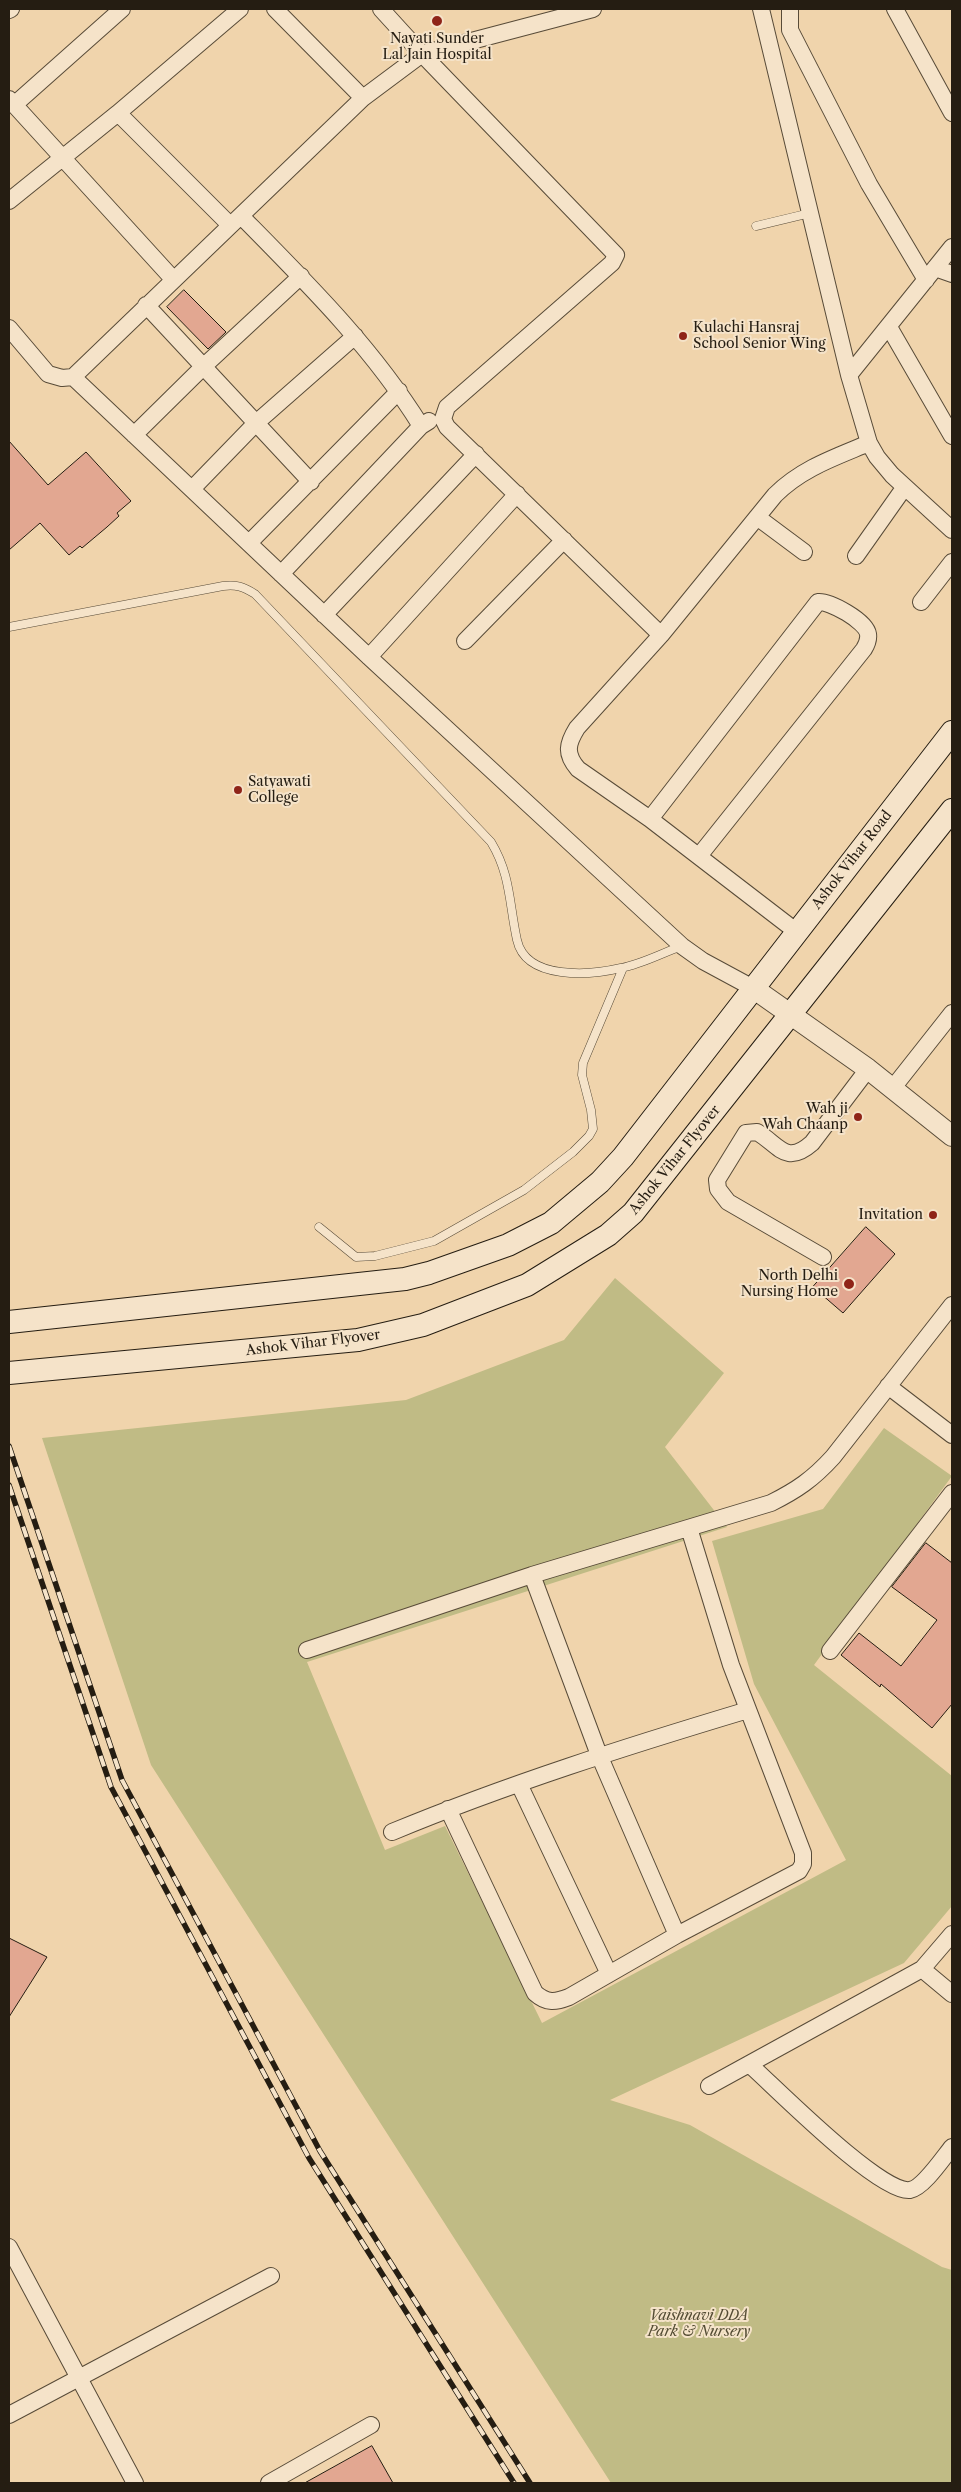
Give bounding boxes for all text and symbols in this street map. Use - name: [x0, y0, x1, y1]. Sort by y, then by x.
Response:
- marker: Nayati Sunder Lal Jain Hospital: [430, 14, 444, 28]
- place label: Nayati Sunder Lal Jain Hospital: [382, 31, 492, 64]
- place label: Kulachi Hansraj School Senior Wing: [693, 320, 826, 352]
- marker: Kulachi Hansraj School Senior Wing: [677, 330, 689, 342]
- place label: Satyawati College: [248, 774, 311, 806]
- marker: Satyawati College: [232, 784, 244, 796]
- street label: Ashok Vihar Road: [808, 807, 896, 913]
- place label: Wah ji Wah Chaanp: [762, 1101, 848, 1134]
- street label: Ashok Vihar Flyover: [626, 1102, 724, 1218]
- marker: Wah ji Wah Chaanp: [852, 1111, 864, 1123]
- place label: Invitation: [859, 1207, 923, 1223]
- marker: Invitation: [927, 1209, 939, 1221]
- place label: North Delhi Nursing Home: [741, 1268, 838, 1300]
- marker: North Delhi Nursing Home: [842, 1277, 856, 1291]
- street label: Ashok Vihar Flyover: [245, 1326, 381, 1360]
- park label: Vaishnavi DDA Park & Nursery: [648, 2308, 750, 2340]

